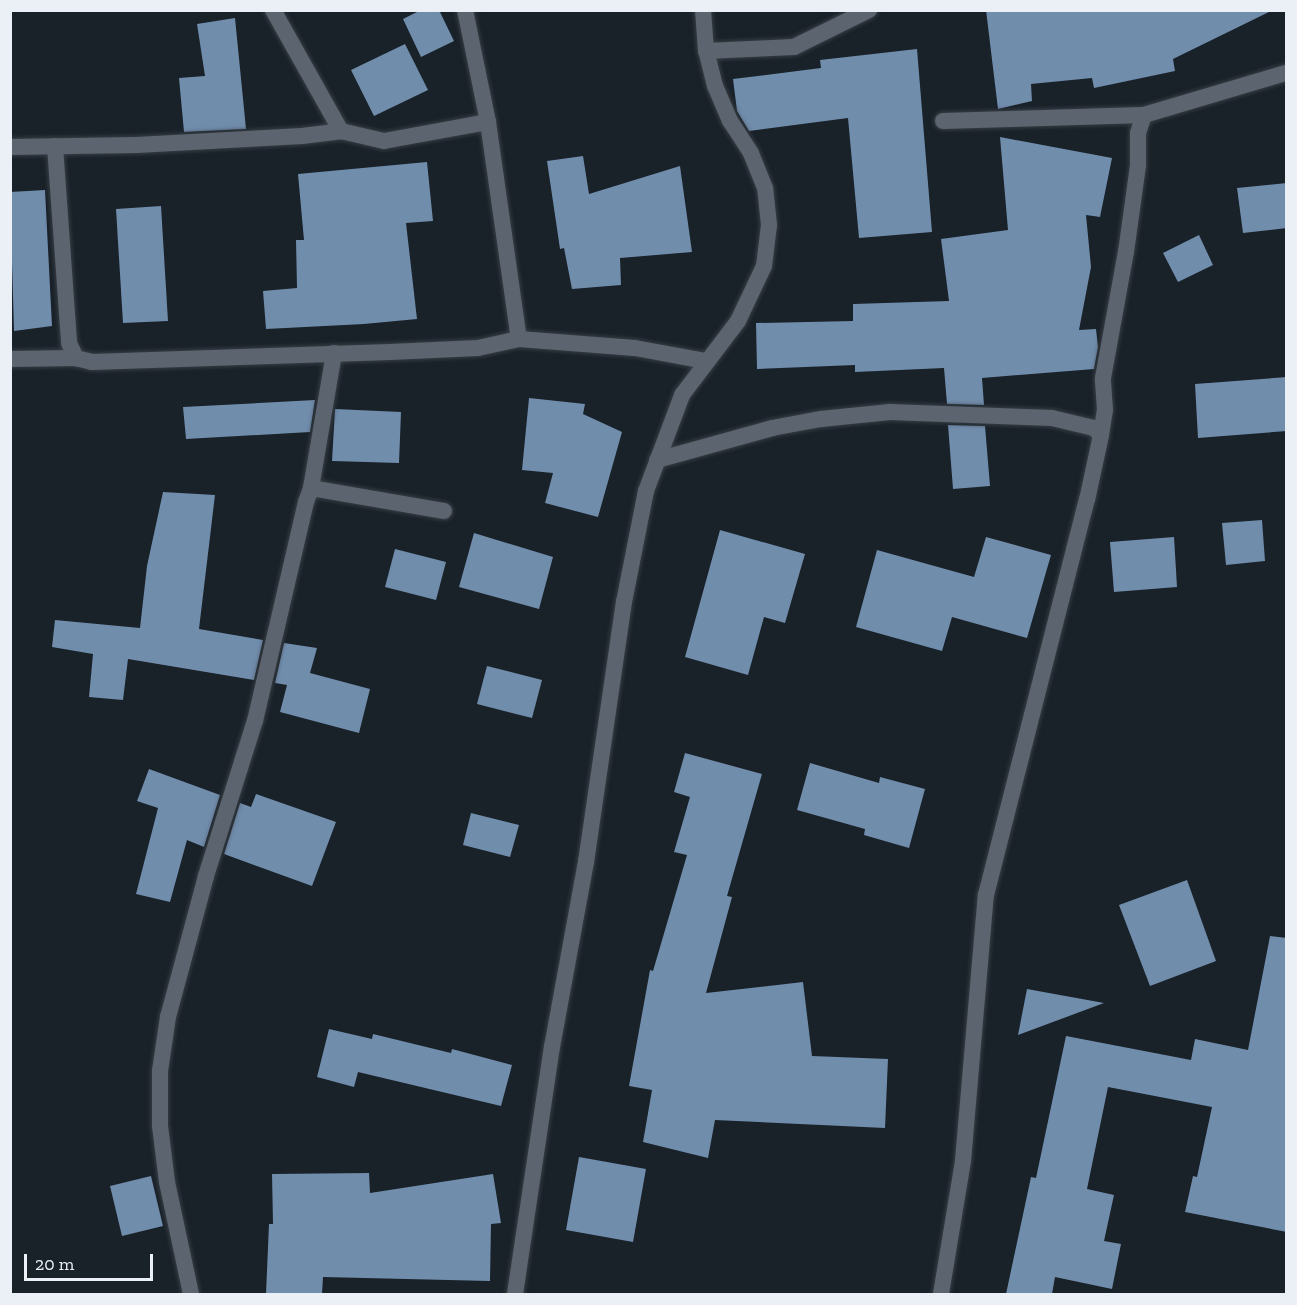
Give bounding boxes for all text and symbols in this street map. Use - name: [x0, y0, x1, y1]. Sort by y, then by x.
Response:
- scale bar: [27, 1242, 156, 1280]
- text: 20 m: [35, 1253, 74, 1275]

